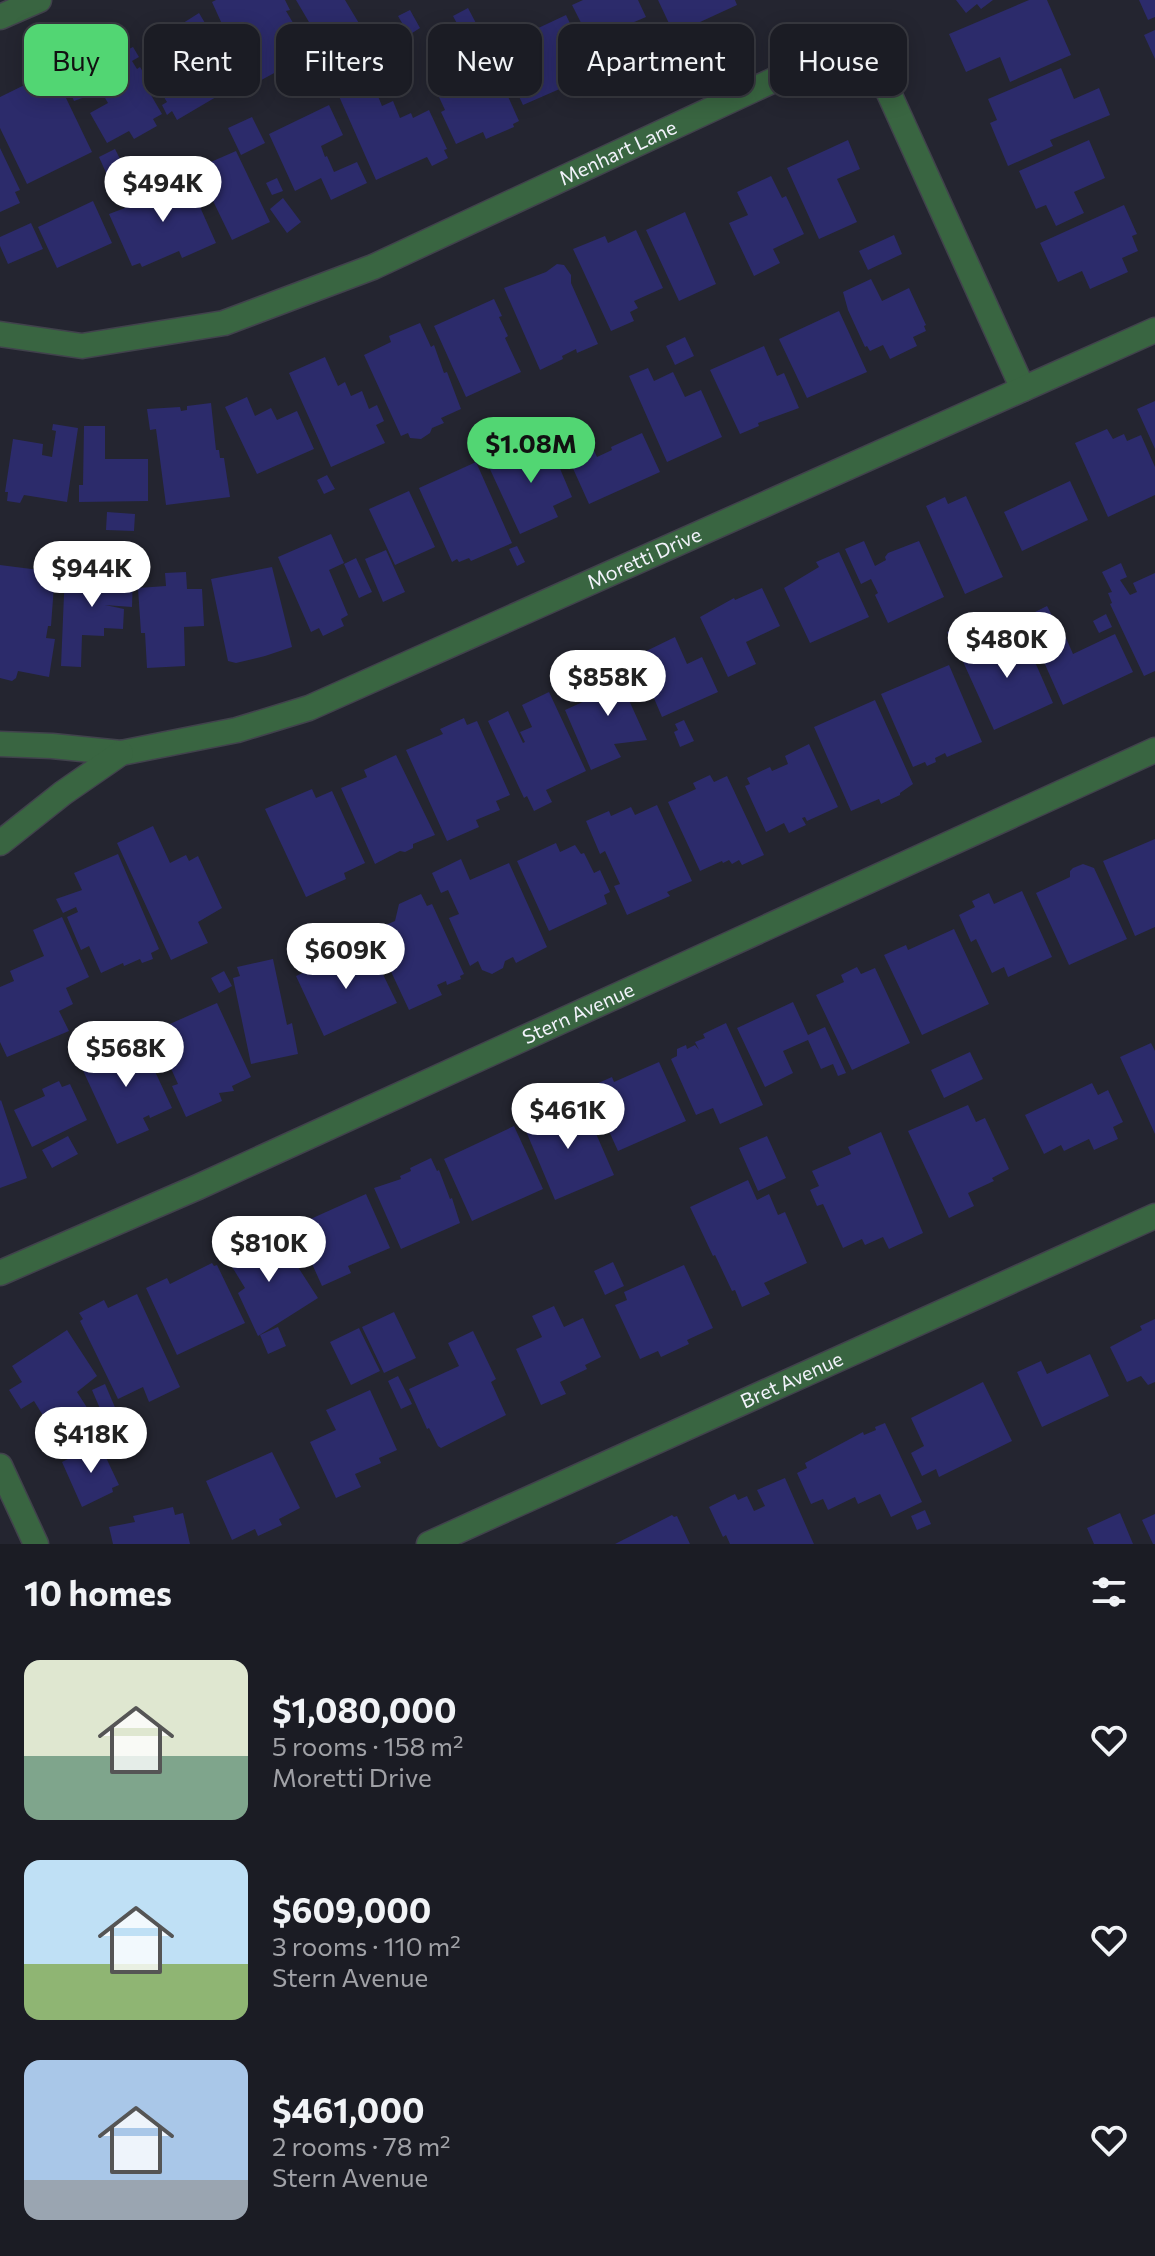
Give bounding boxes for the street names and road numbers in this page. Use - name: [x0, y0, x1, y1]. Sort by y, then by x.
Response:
- street label: Menhart Lane: [555, 114, 680, 190]
- street label: Moretti Drive: [583, 521, 705, 593]
- street label: Stern Avenue: [518, 977, 638, 1048]
- street label: Bret Avenue: [736, 1346, 846, 1413]

